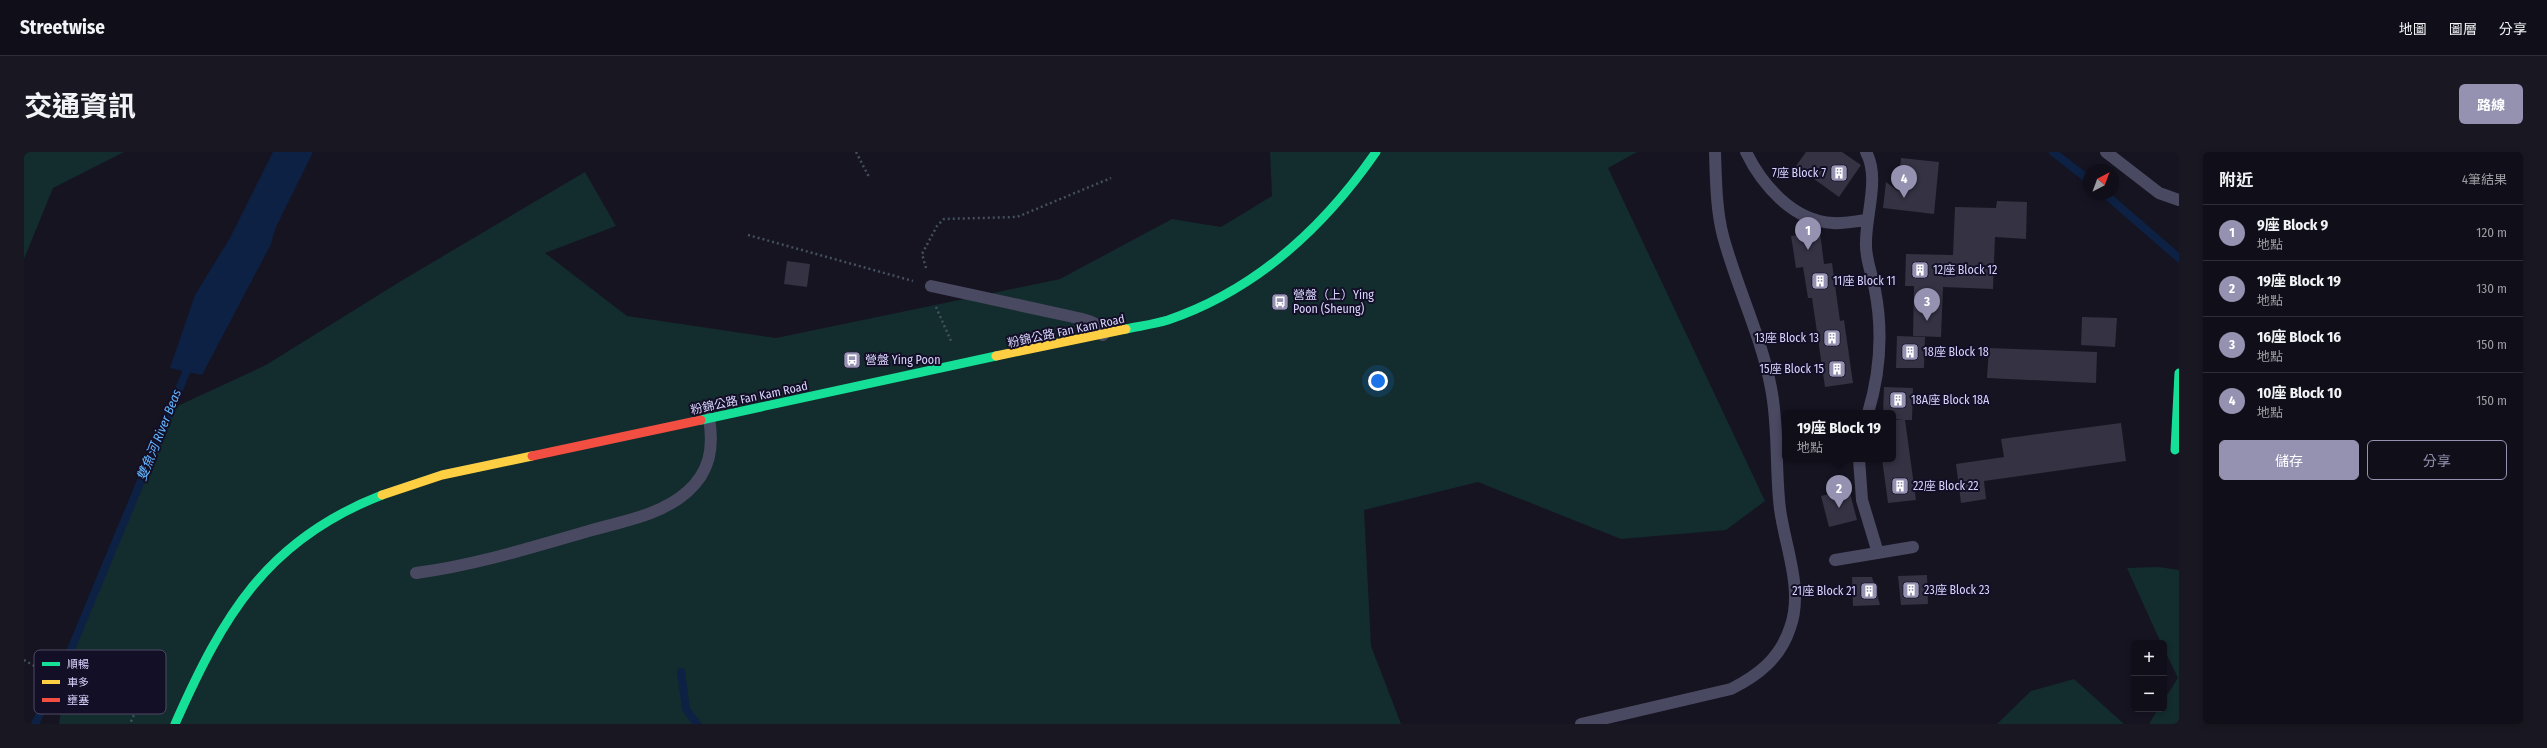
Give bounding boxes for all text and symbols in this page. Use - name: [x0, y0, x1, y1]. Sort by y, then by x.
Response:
- text: Streetwise: [20, 16, 105, 39]
- text: 地圖: [2399, 21, 2427, 38]
- text: 圖層: [2449, 21, 2477, 38]
- text: 分享: [2499, 21, 2527, 38]
- button: 路線: [2459, 84, 2523, 124]
- text: 交通資訊: [24, 90, 136, 123]
- building icon: 7座 Block 7: [1829, 163, 1849, 183]
- north arrow: [2083, 164, 2119, 200]
- pin: 4: [1891, 165, 1917, 198]
- place label: 7座 Block 7: [1772, 166, 1826, 180]
- text: 附近: [2219, 170, 2253, 191]
- text: 4筆結果: [2462, 172, 2507, 187]
- text: 9座 Block 9: [2257, 216, 2328, 234]
- pin: 1: [1795, 217, 1821, 250]
- text: 1: [2229, 225, 2235, 240]
- text: 120 m: [2476, 225, 2507, 240]
- text: 地點: [2257, 237, 2283, 252]
- building icon: 12座 Block 12: [1910, 260, 1930, 280]
- place label: 12座 Block 12: [1933, 263, 1997, 277]
- building icon: 11座 Block 11: [1810, 271, 1830, 291]
- text: 19座 Block 19: [2257, 272, 2341, 290]
- place label: 11座 Block 11: [1833, 274, 1896, 288]
- text: 2: [2229, 281, 2235, 296]
- text: 130 m: [2476, 281, 2507, 296]
- place label: 營盤（上）Ying Poon (Sheung): [1293, 288, 1374, 316]
- pin: 3: [1914, 288, 1940, 321]
- bus stop icon: 營盤（上）Ying Poon (Sheung): [1270, 292, 1290, 312]
- text: 地點: [2257, 293, 2283, 308]
- street label: 粉錦公路 Fan Kam Road: [1006, 312, 1126, 350]
- building icon: 13座 Block 13: [1822, 328, 1842, 348]
- text: 16座 Block 16: [2257, 328, 2341, 346]
- place label: 13座 Block 13: [1754, 331, 1819, 345]
- text: 3: [2229, 337, 2235, 352]
- text: 150 m: [2476, 337, 2507, 352]
- building icon: 18座 Block 18: [1900, 342, 1920, 362]
- place label: 18座 Block 18: [1923, 345, 1989, 359]
- text: 地點: [2257, 349, 2283, 364]
- bus stop icon: 營盤 Ying Poon: [842, 350, 862, 370]
- place label: 營盤 Ying Poon: [865, 353, 940, 367]
- building icon: 15座 Block 15: [1827, 359, 1847, 379]
- place label: 15座 Block 15: [1759, 362, 1824, 376]
- your location: [1368, 371, 1388, 391]
- street label: 粉錦公路 Fan Kam Road: [689, 379, 809, 417]
- text: 10座 Block 10: [2257, 384, 2342, 402]
- water label: 雙魚河 River Beas: [134, 387, 184, 483]
- building icon: 18A座 Block 18A: [1888, 390, 1908, 410]
- place label: 18A座 Block 18A: [1911, 393, 1990, 407]
- text: 4: [2229, 393, 2235, 408]
- text: 150 m: [2476, 393, 2507, 408]
- text: 地點: [2257, 405, 2283, 420]
- popup: [1782, 410, 1896, 462]
- text: 19座 Block 19: [1797, 419, 1881, 437]
- text: 地點: [1797, 440, 1823, 455]
- button: 儲存: [2219, 440, 2359, 480]
- button: 分享: [2367, 440, 2507, 480]
- pin: 2: [1826, 475, 1852, 508]
- building icon: 22座 Block 22: [1890, 476, 1910, 496]
- place label: 22座 Block 22: [1913, 479, 1979, 493]
- building icon: 23座 Block 23: [1901, 580, 1921, 600]
- building icon: 21座 Block 21: [1859, 581, 1879, 601]
- place label: 23座 Block 23: [1924, 583, 1990, 597]
- place label: 21座 Block 21: [1792, 584, 1856, 598]
- map controls: [2131, 640, 2167, 712]
- button: +: [2131, 640, 2167, 676]
- legend: [34, 650, 166, 714]
- text: 順暢: [67, 658, 89, 671]
- text: 車多: [67, 676, 89, 689]
- button: −: [2131, 676, 2167, 712]
- text: 壅塞: [67, 694, 89, 707]

